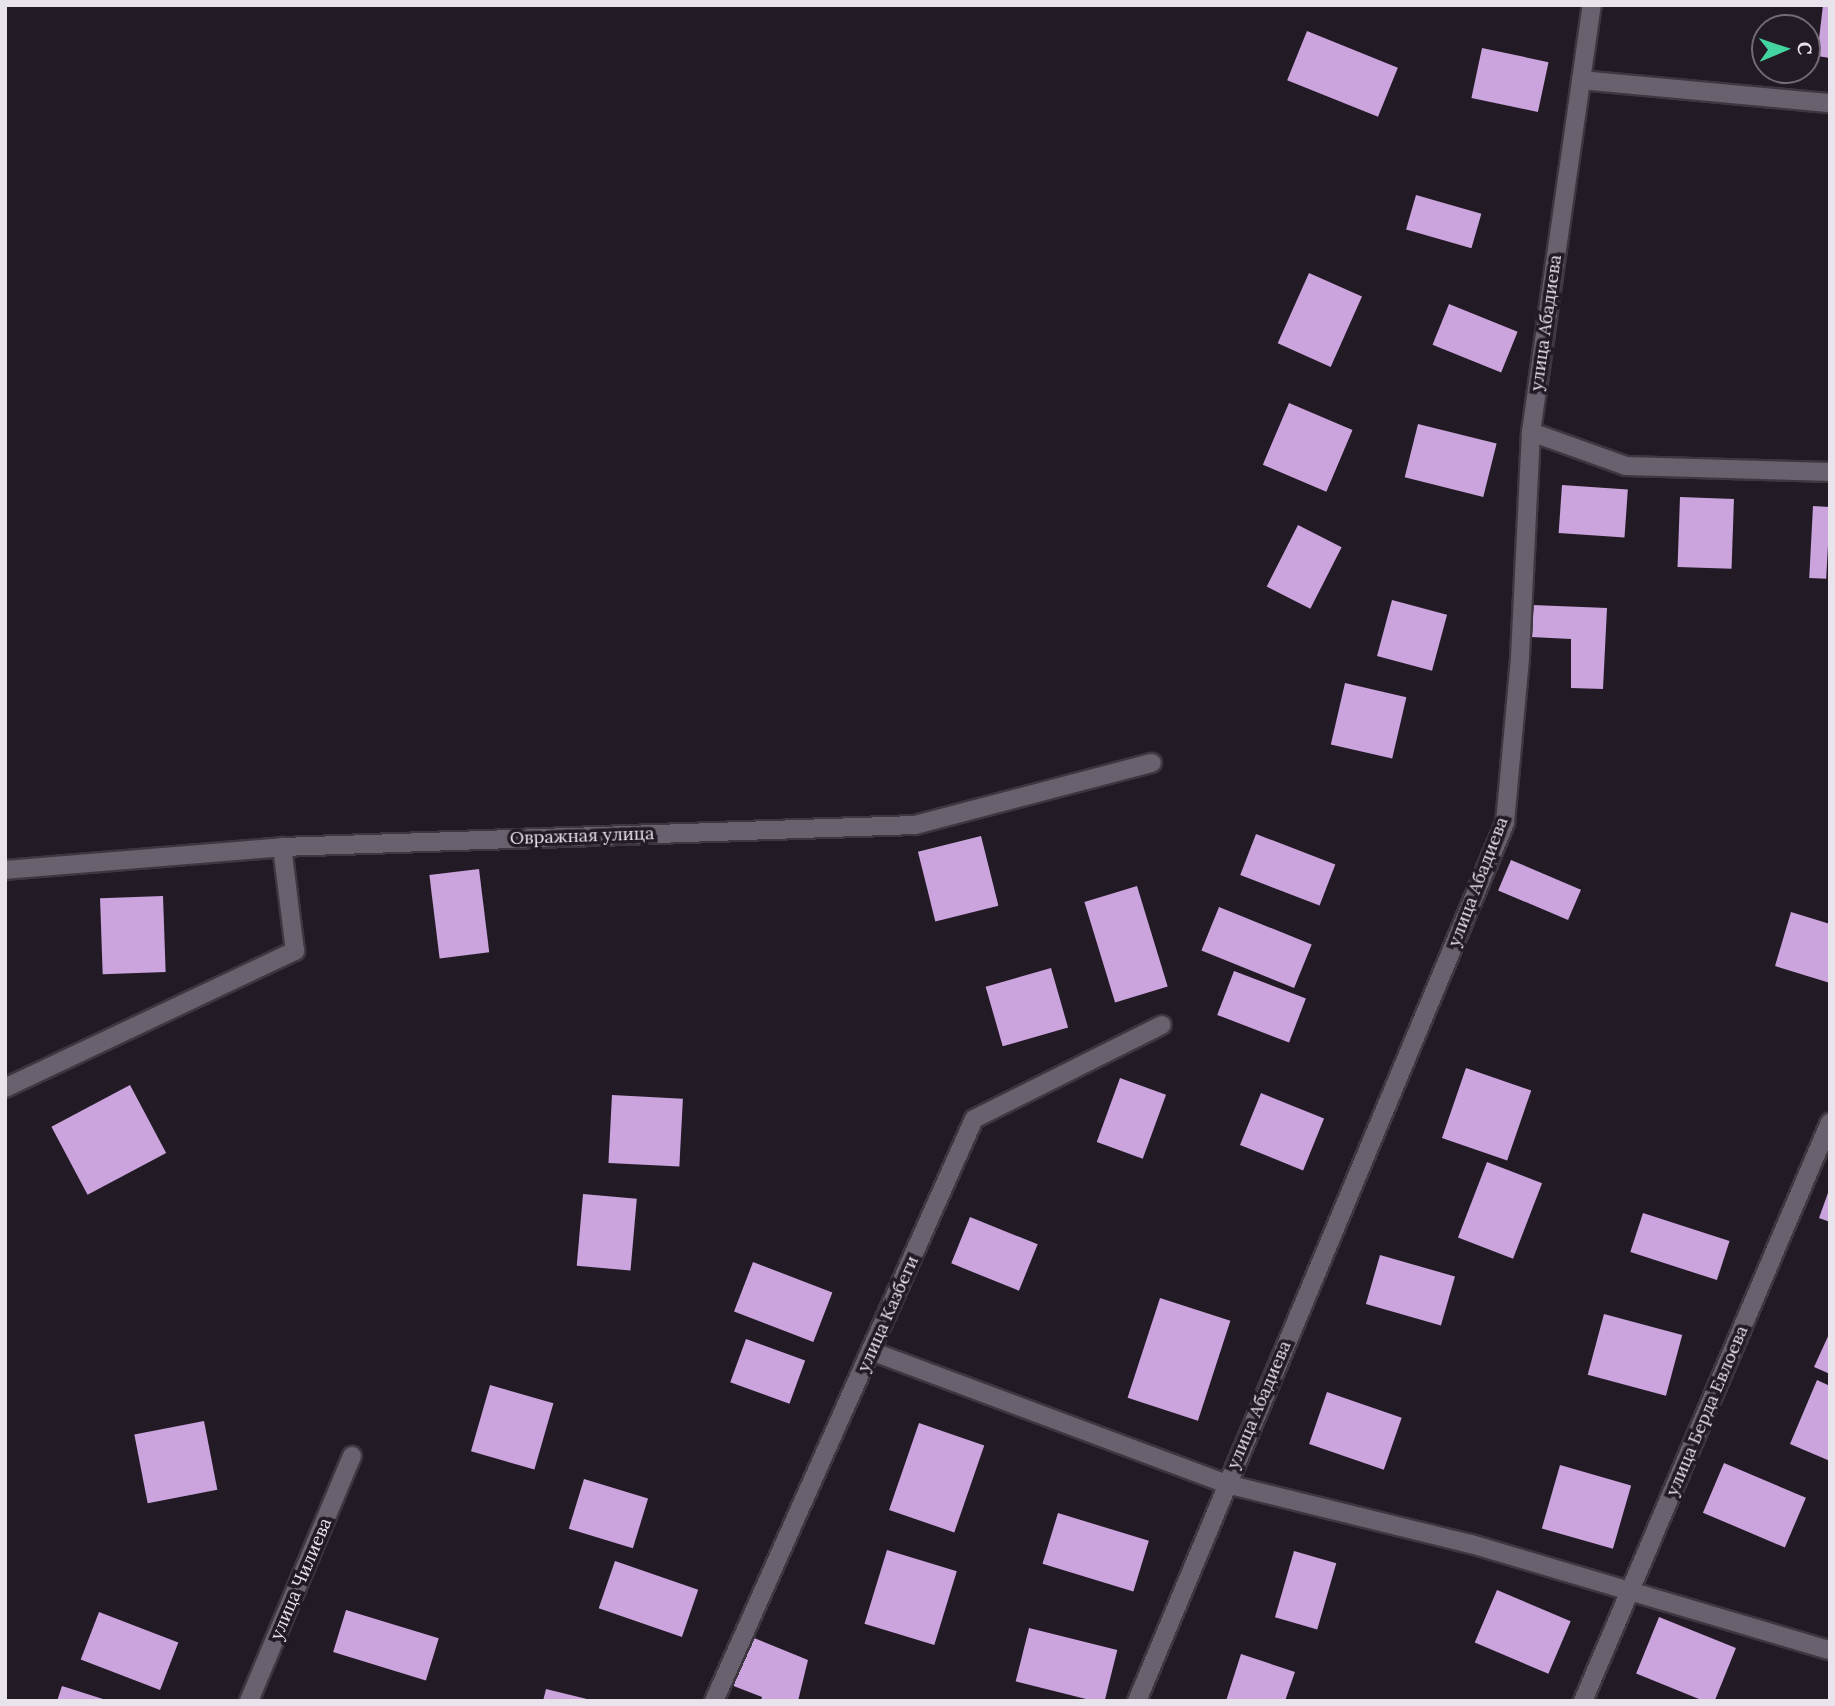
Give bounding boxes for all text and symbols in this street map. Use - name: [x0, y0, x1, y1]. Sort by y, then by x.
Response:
- north arrow: [1751, 14, 1821, 84]
- text: С: [1793, 41, 1817, 55]
- street label: улица Абадиева: [1526, 254, 1566, 392]
- street label: улица Абадиева: [1443, 814, 1513, 950]
- street label: Овражная улица: [509, 823, 655, 849]
- street label: улица Казбеги: [853, 1252, 923, 1376]
- street label: улица Берда Евлоева: [1661, 1323, 1753, 1499]
- street label: улица Абадиева: [1222, 1338, 1296, 1472]
- street label: улица Чилиева: [266, 1515, 336, 1643]

